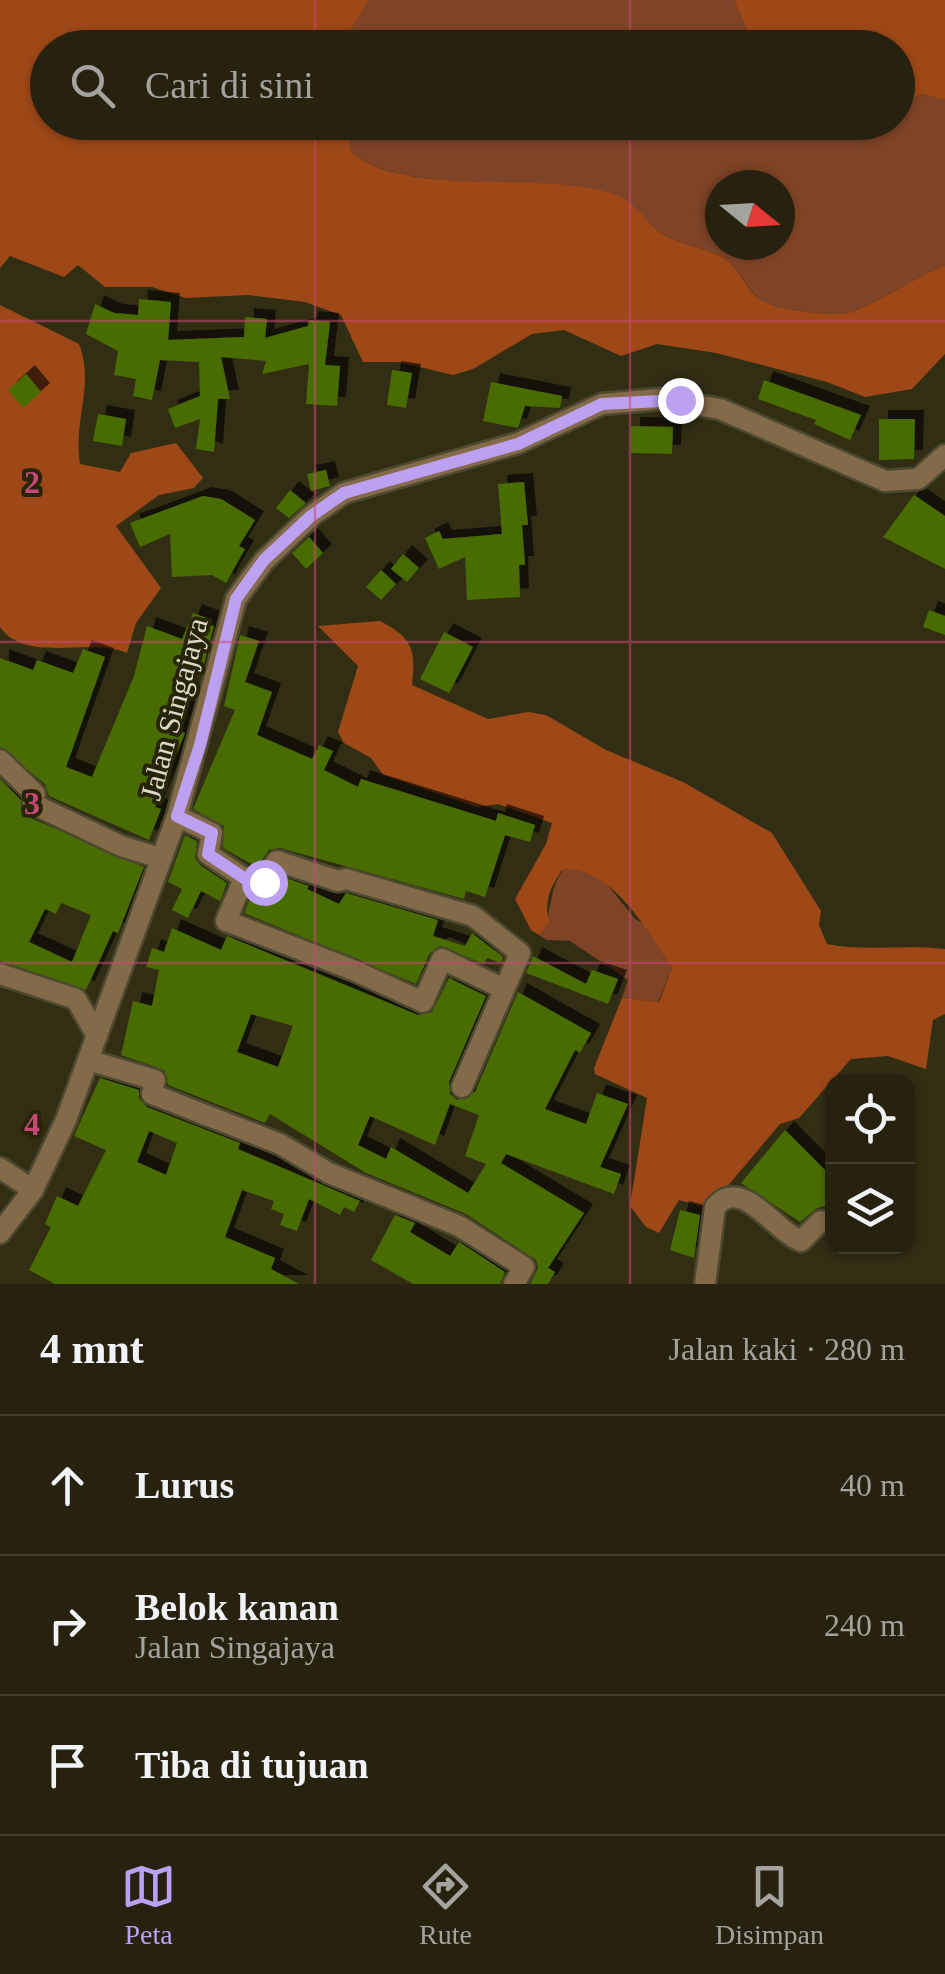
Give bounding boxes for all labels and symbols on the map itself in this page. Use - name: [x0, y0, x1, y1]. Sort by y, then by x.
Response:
- north arrow: [705, 170, 795, 260]
- route end: [658, 378, 704, 424]
- text: 2: [24, 464, 40, 500]
- street label: Jalan Singajaya: [133, 614, 214, 804]
- text: 3: [24, 785, 40, 821]
- route start: [242, 860, 288, 906]
- text: 4: [24, 1106, 40, 1142]

